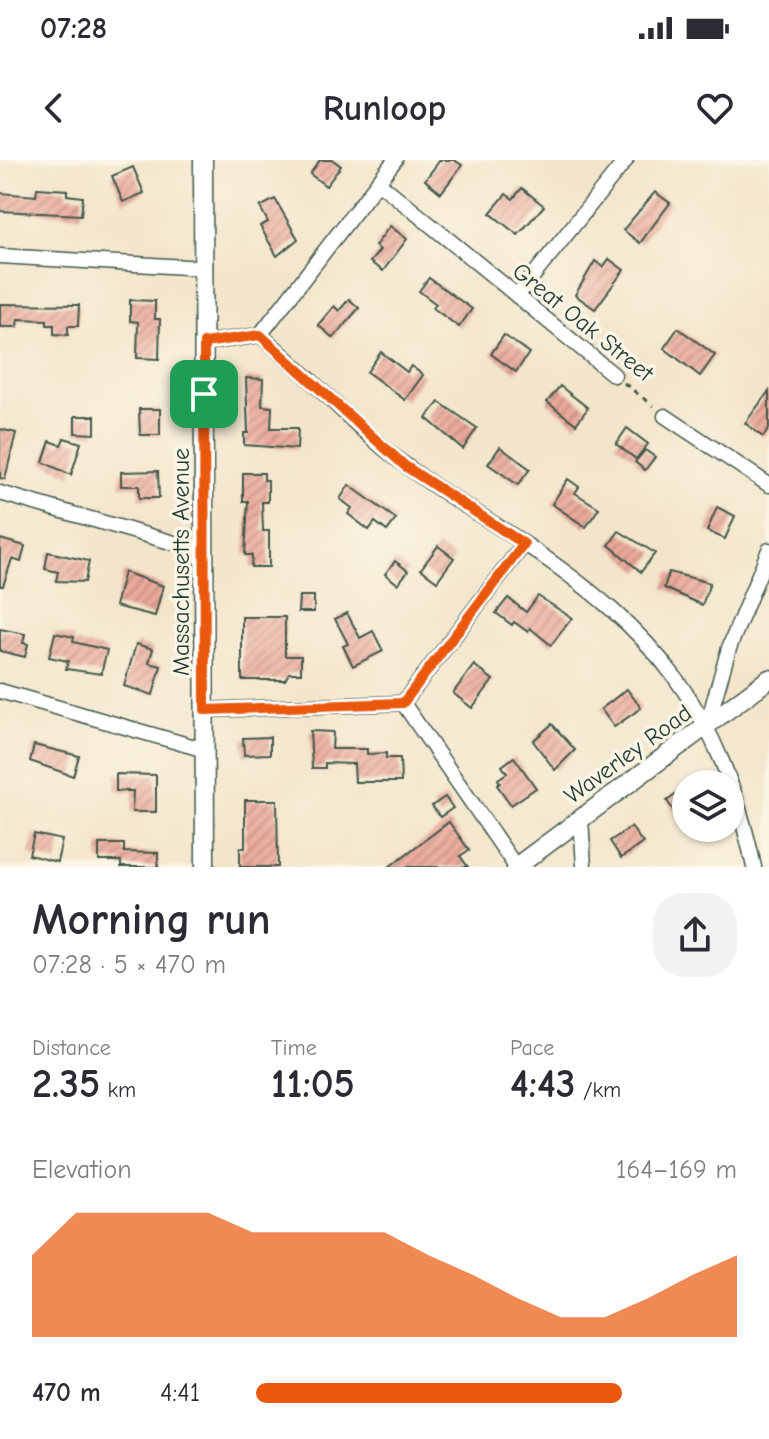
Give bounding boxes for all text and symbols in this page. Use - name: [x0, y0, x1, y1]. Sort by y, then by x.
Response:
- text: 07:28: [40, 11, 107, 46]
- icon: back: [32, 86, 76, 130]
- icon: heart: [693, 86, 737, 130]
- text: Runloop: [323, 88, 446, 129]
- street label: Great Oak Street: [507, 257, 660, 388]
- pin: [170, 360, 238, 428]
- icon: arrive: [182, 372, 226, 416]
- street label: Massachusetts Avenue: [167, 448, 195, 676]
- street label: Waverley Road: [559, 698, 697, 810]
- map controls: [672, 770, 744, 842]
- button: layers: [672, 770, 744, 842]
- button: share: [653, 893, 737, 977]
- text: Morning run: [32, 894, 271, 945]
- text: 07:28 · 5 × 470 m: [32, 950, 226, 980]
- text: Distance: [32, 1035, 111, 1061]
- text: Time: [271, 1035, 317, 1061]
- text: Pace: [510, 1035, 554, 1061]
- text: 2.35: [32, 1061, 100, 1107]
- text: 11:05: [271, 1061, 355, 1107]
- text: 4:43: [510, 1061, 576, 1107]
- text: km: [100, 1077, 136, 1103]
- text: /km: [576, 1077, 621, 1103]
- text: Elevation: [32, 1155, 132, 1185]
- text: 164–169 m: [616, 1155, 737, 1185]
- text: 470 m: [32, 1378, 101, 1408]
- text: 4:41: [160, 1378, 200, 1408]

